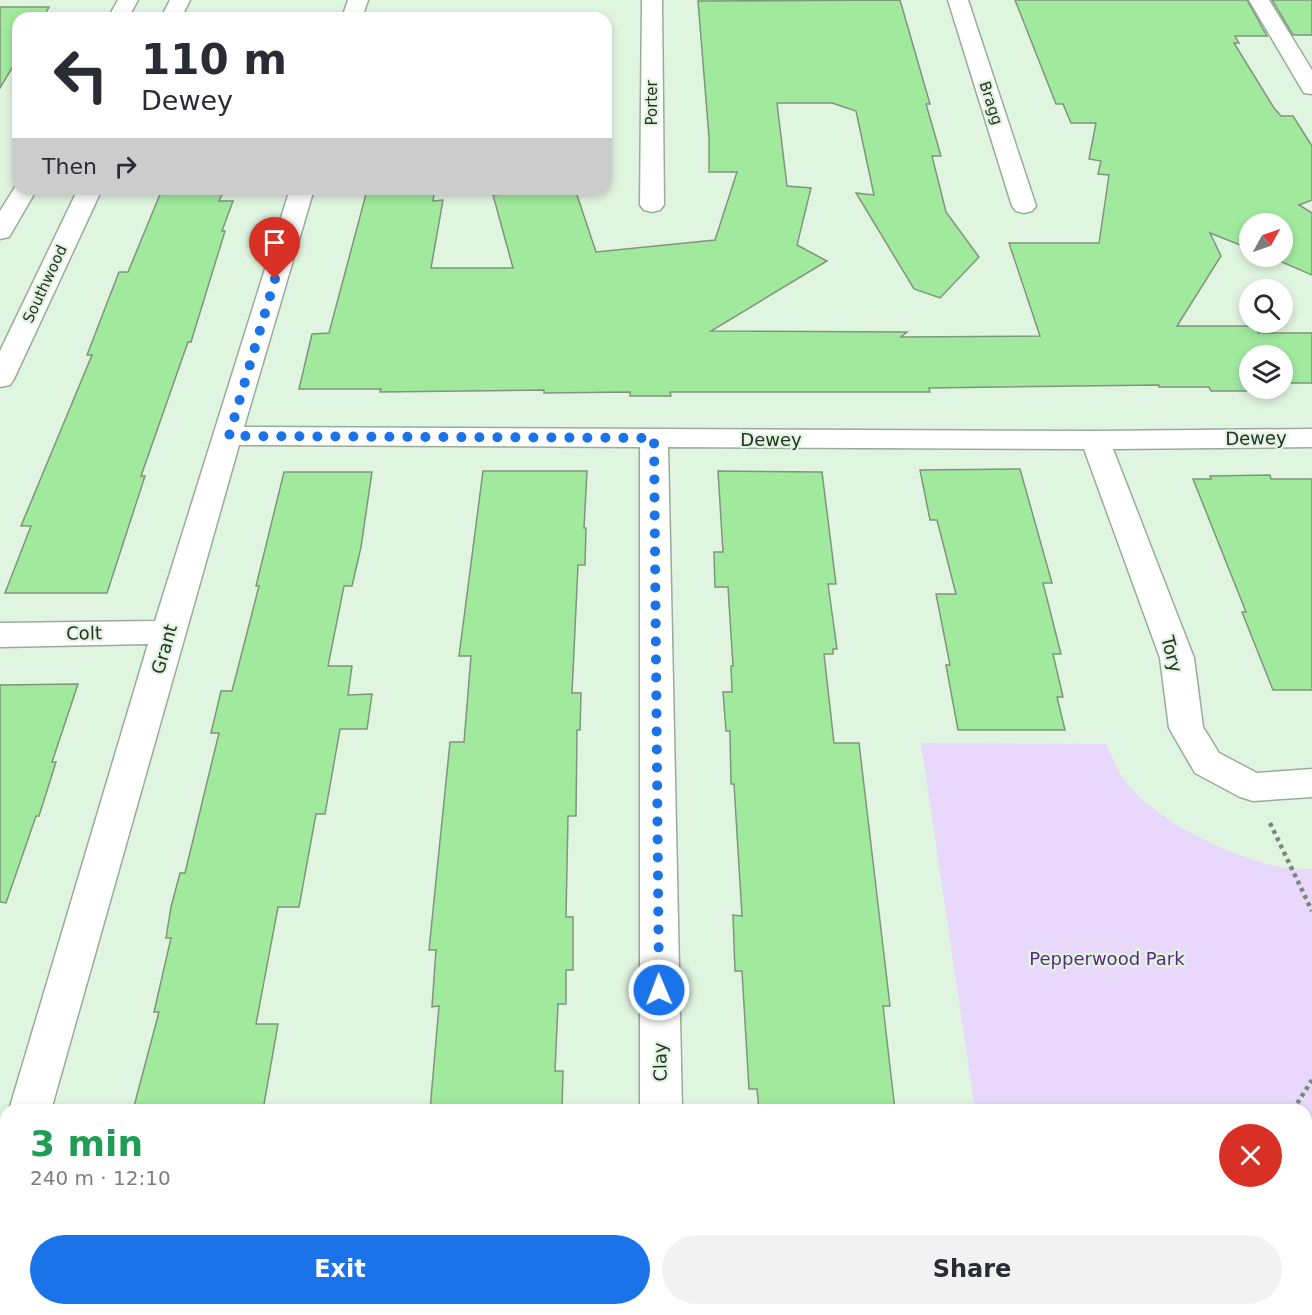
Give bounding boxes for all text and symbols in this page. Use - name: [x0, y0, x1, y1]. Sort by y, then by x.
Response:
- text: 110 m: [141, 35, 287, 84]
- icon: left: [42, 36, 120, 114]
- street label: Bragg: [976, 79, 1006, 127]
- street label: Porter: [643, 80, 661, 126]
- text: Dewey: [141, 85, 233, 116]
- icon: right: [109, 150, 142, 183]
- text: Then: [42, 154, 97, 179]
- north arrow: [1239, 213, 1293, 267]
- map controls: [1239, 213, 1293, 399]
- pin: [249, 217, 300, 279]
- icon: arrive: [258, 226, 291, 259]
- street label: Southwood: [19, 242, 71, 326]
- button: search: [1239, 279, 1293, 333]
- button: layers: [1239, 345, 1293, 399]
- street label: Dewey: [1225, 427, 1287, 449]
- street label: Dewey: [740, 429, 802, 450]
- street label: Colt: [66, 622, 102, 644]
- street label: Grant: [147, 622, 181, 676]
- street label: Tory: [1157, 632, 1187, 675]
- park label: Pepperwood Park: [1029, 948, 1185, 969]
- position arrow: [627, 958, 691, 1022]
- street label: Clay: [649, 1042, 671, 1082]
- text: 3 min: [30, 1123, 143, 1164]
- button: close: [1219, 1124, 1282, 1187]
- text: 240 m · 12:10: [30, 1166, 171, 1190]
- button: Exit: [30, 1235, 650, 1304]
- button: Share: [662, 1235, 1282, 1304]

